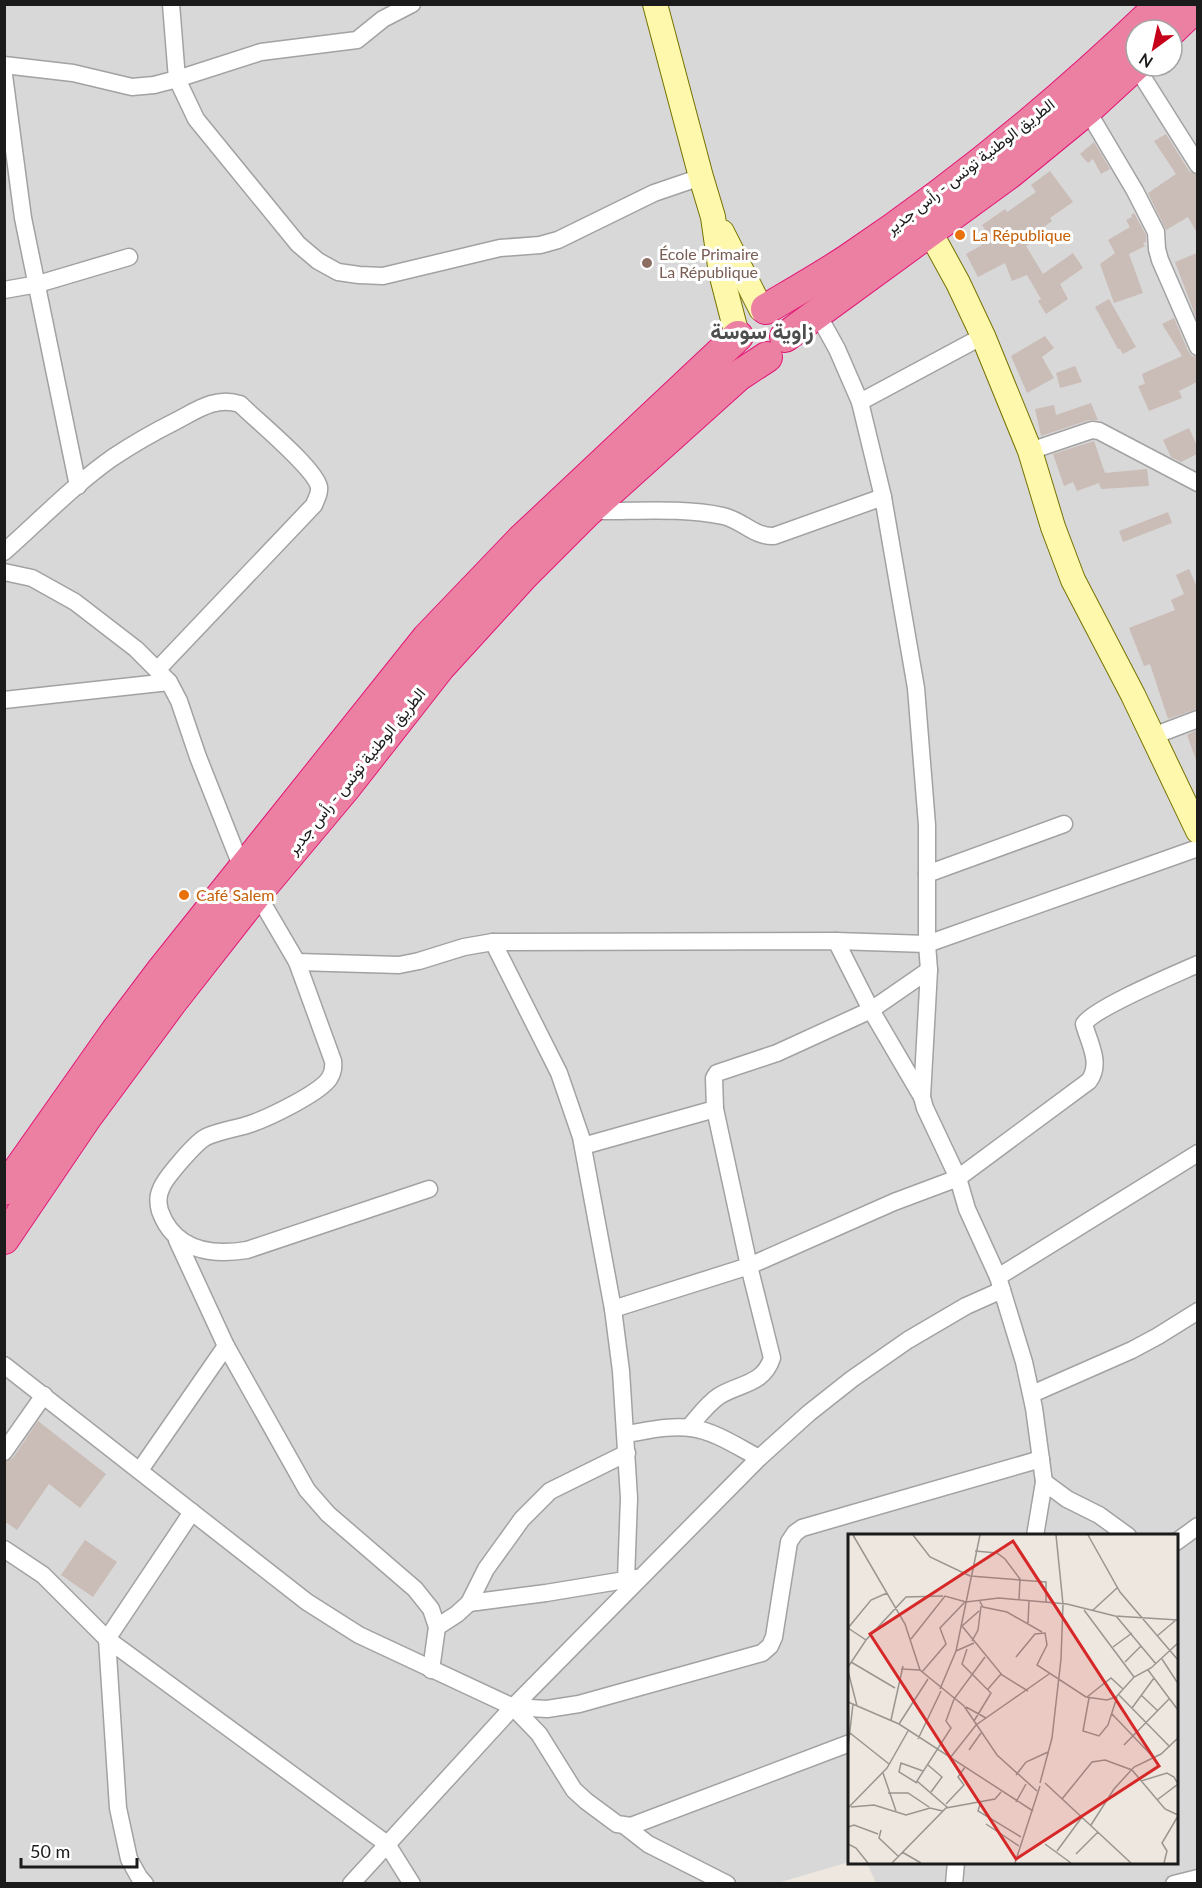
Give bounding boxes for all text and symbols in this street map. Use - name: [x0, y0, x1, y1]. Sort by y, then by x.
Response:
- north arrow: [1124, 18, 1184, 78]
- text: N: [1135, 50, 1156, 72]
- street label: الطريق الوطنية تونس - رأس جدير: [881, 94, 1059, 240]
- place label: La République: [972, 225, 1071, 244]
- marker: La République: [953, 228, 967, 242]
- place label: École Primaire La République: [659, 244, 759, 281]
- marker: École Primaire La République: [640, 256, 654, 270]
- district label: زاوية سوسة: [710, 317, 814, 345]
- street label: الطريق الوطنية تونس - رأس جدير: [282, 684, 430, 860]
- place label: Café Salem: [196, 885, 274, 904]
- marker: Café Salem: [177, 888, 191, 902]
- inset map: [848, 1534, 1178, 1864]
- scale bar: [21, 1831, 136, 1869]
- text: 50 m: [30, 1840, 70, 1862]

